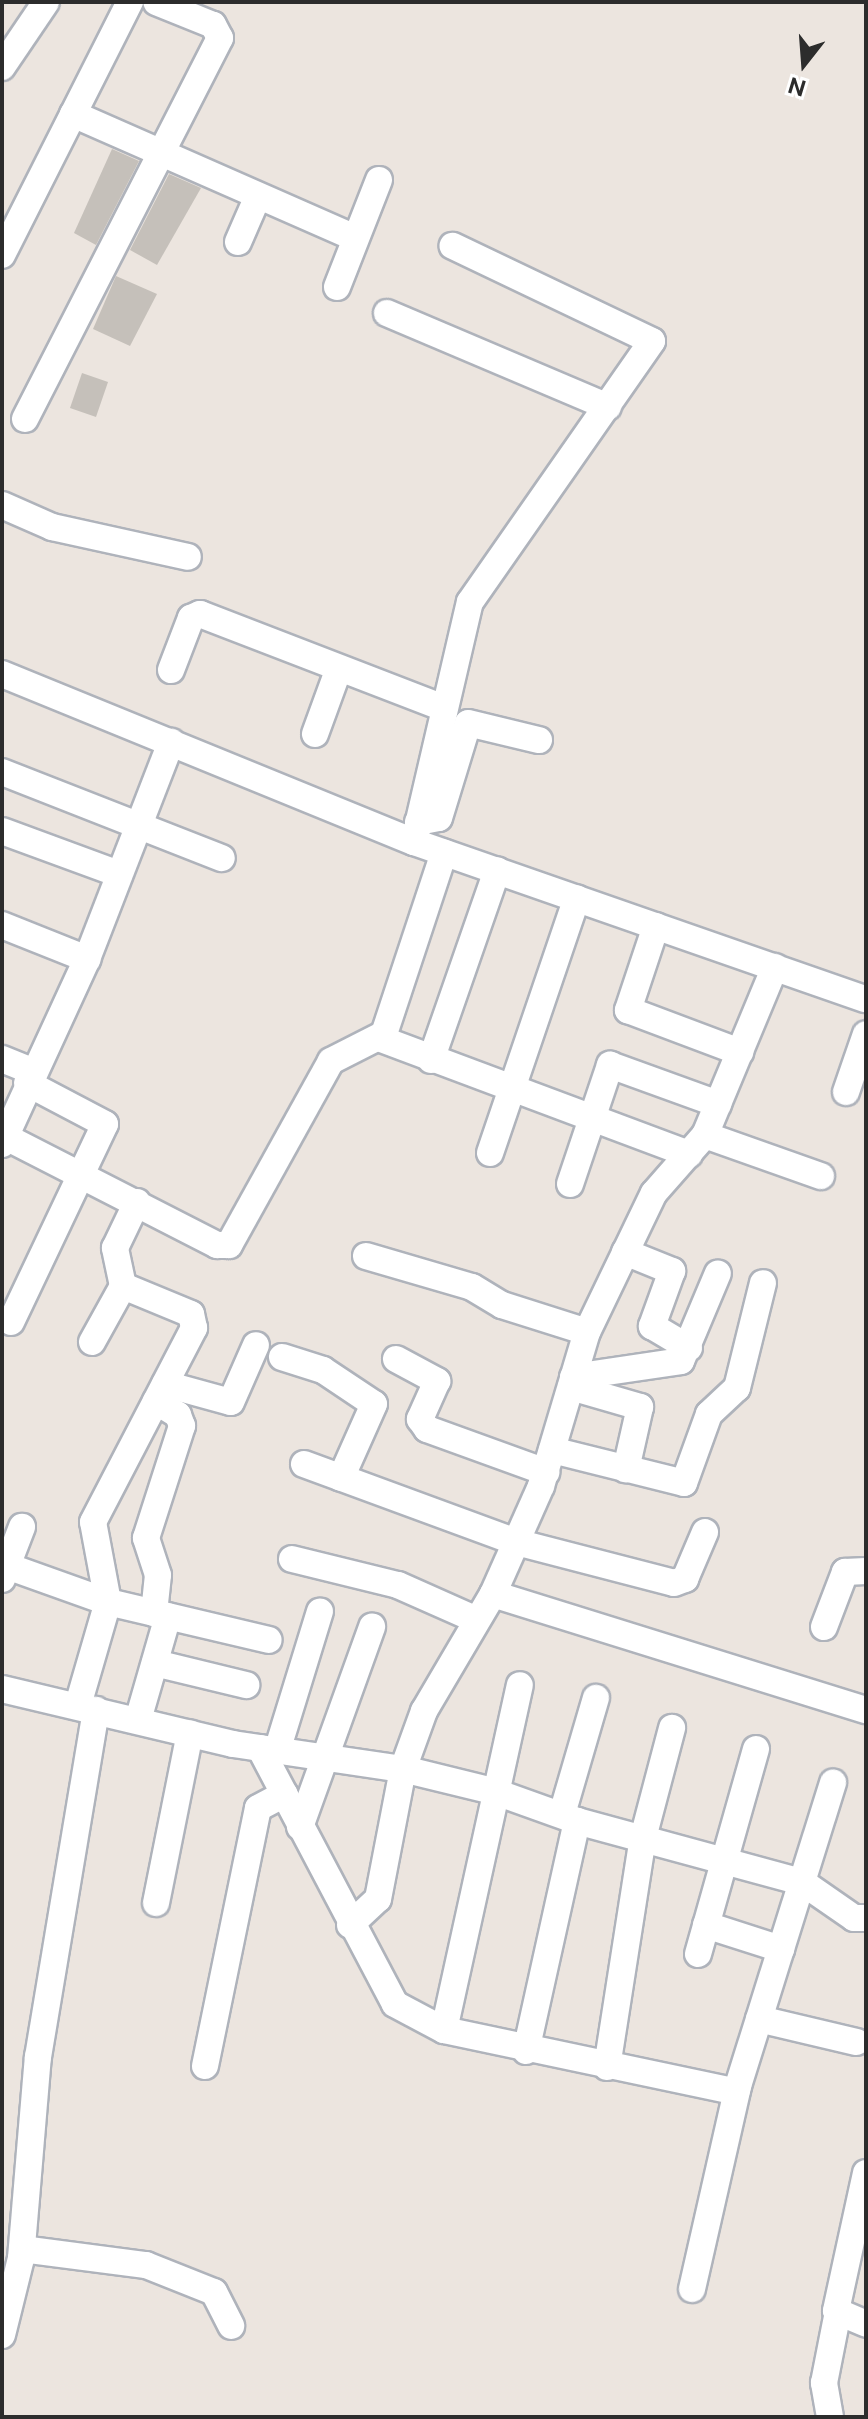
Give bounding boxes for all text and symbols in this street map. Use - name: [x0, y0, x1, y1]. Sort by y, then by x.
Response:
- north arrow: [764, 24, 844, 104]
- text: N: [785, 72, 809, 102]

